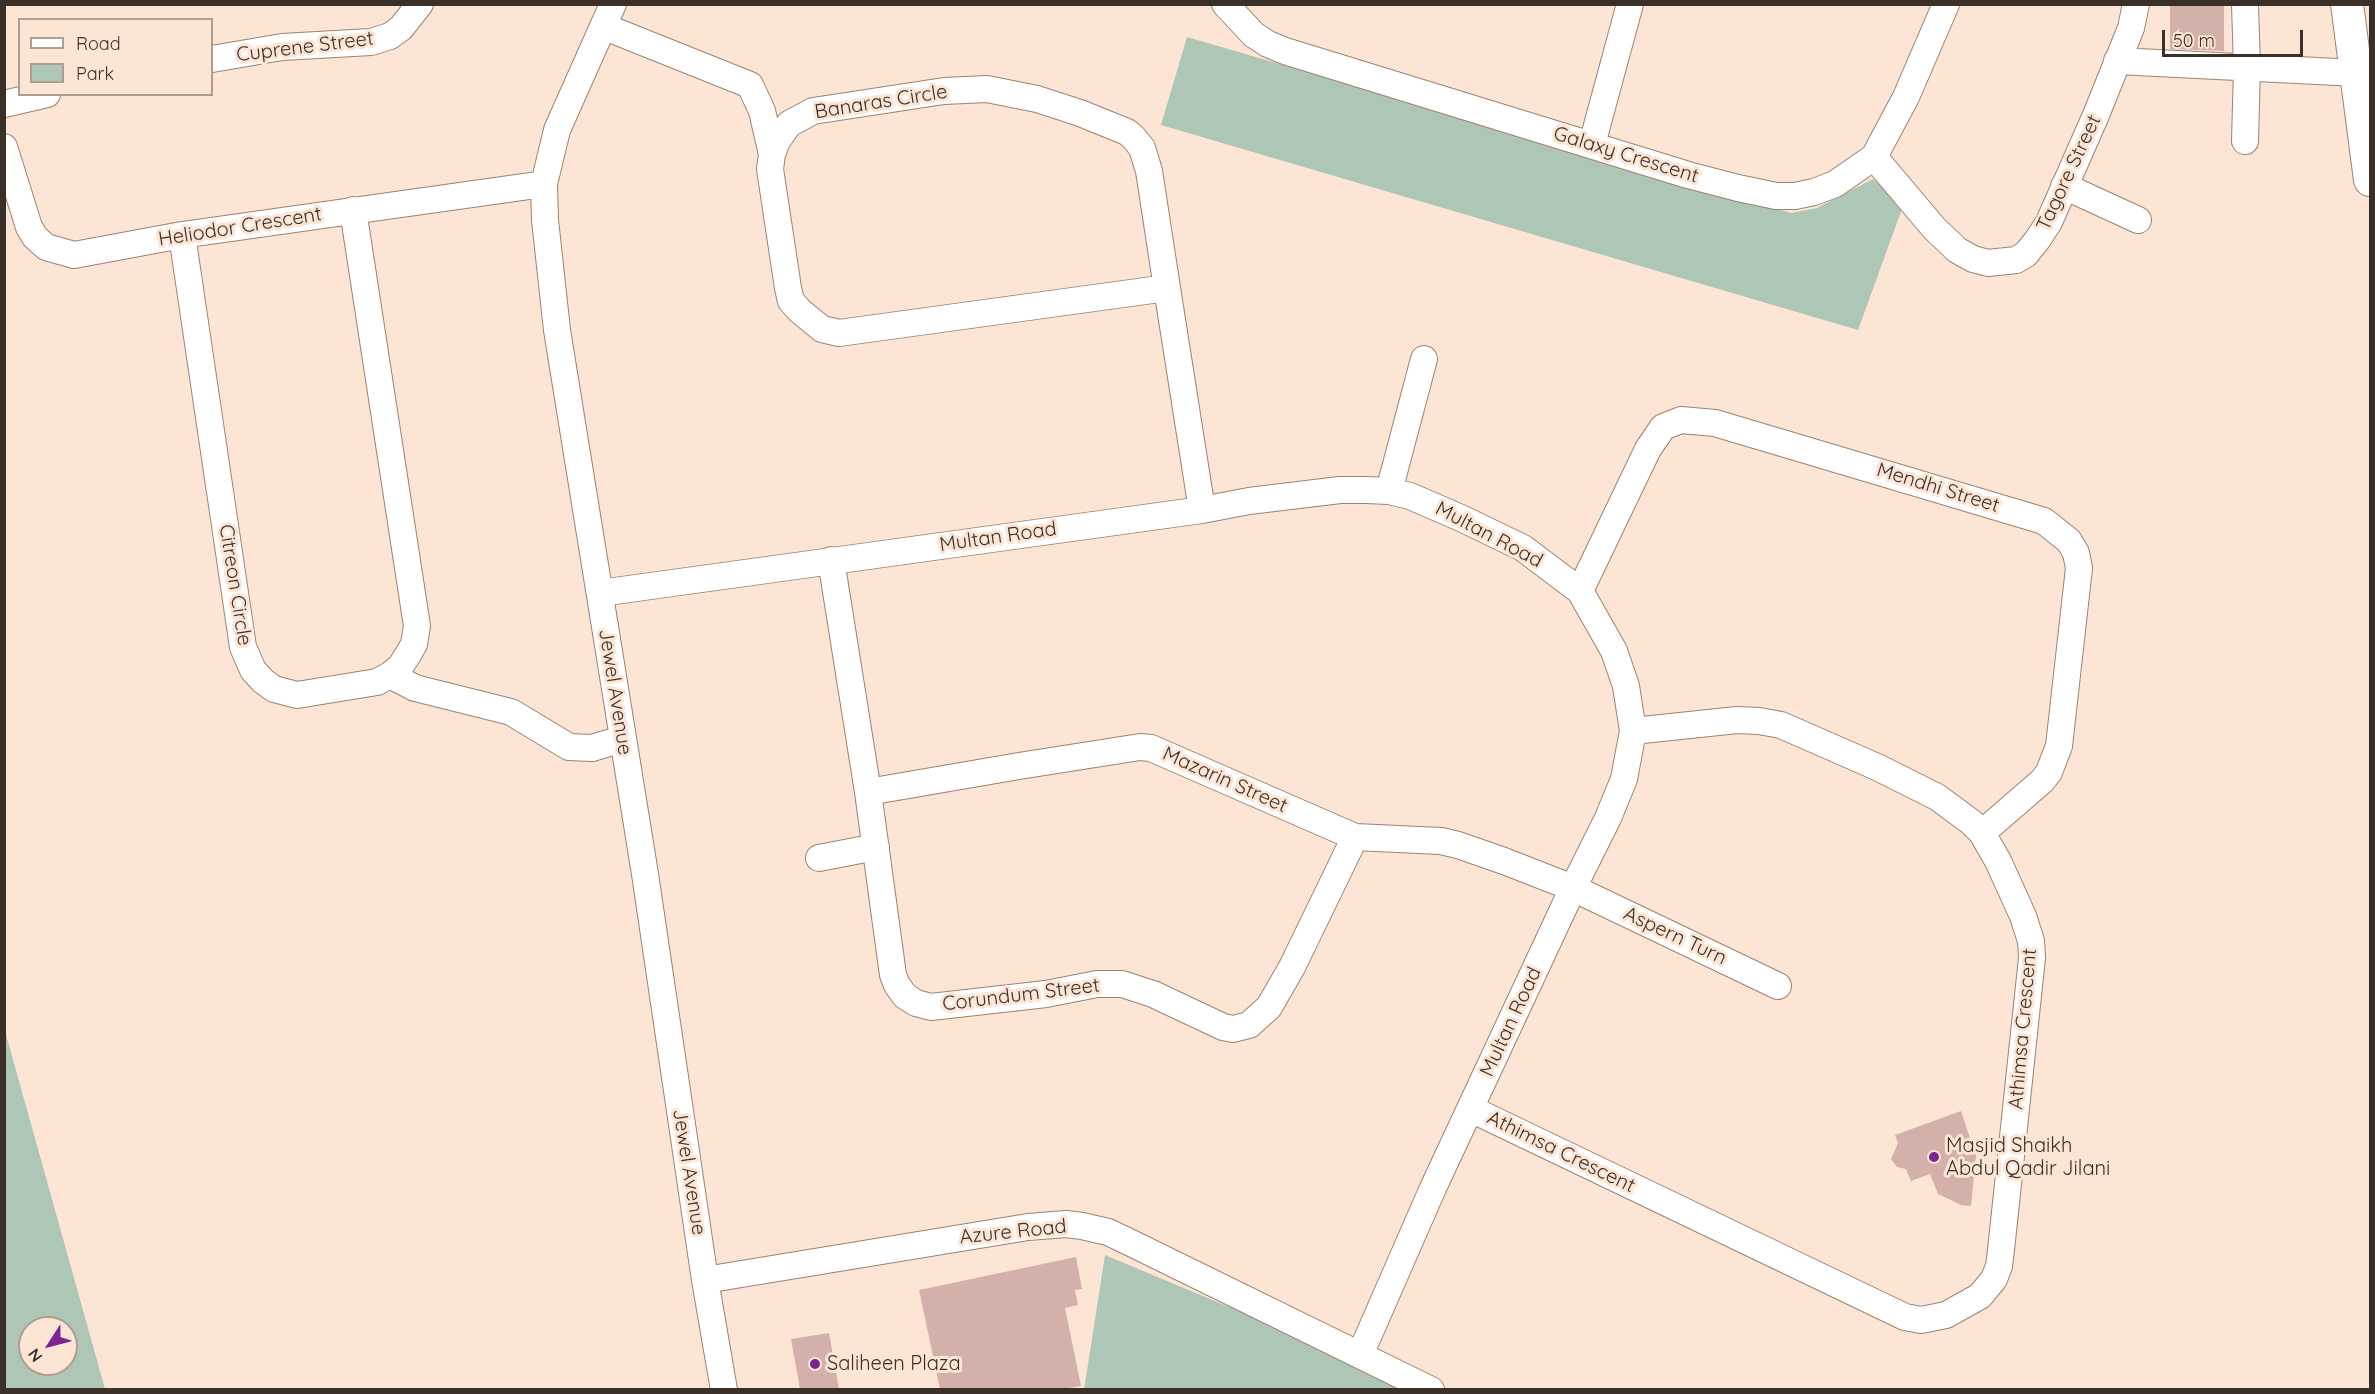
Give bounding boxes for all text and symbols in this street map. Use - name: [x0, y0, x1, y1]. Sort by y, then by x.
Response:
- legend: [18, 18, 213, 96]
- scale bar: [2165, 18, 2306, 56]
- street label: Cuprene Street: [235, 27, 375, 67]
- text: 50 m: [2173, 29, 2215, 52]
- text: Road: [76, 32, 121, 55]
- text: Park: [76, 62, 114, 85]
- street label: Banaras Circle: [813, 80, 949, 124]
- street label: Tagore Street: [2032, 111, 2106, 235]
- street label: Galaxy Crescent: [1551, 122, 1701, 188]
- street label: Heliodor Crescent: [157, 202, 323, 252]
- street label: Mendhi Street: [1874, 458, 2002, 518]
- street label: Multan Road: [1431, 497, 1547, 573]
- street label: Multan Road: [938, 517, 1058, 557]
- street label: Citreon Circle: [214, 523, 256, 647]
- street label: Jewel Avenue: [593, 627, 637, 757]
- street label: Mazarin Street: [1159, 742, 1291, 818]
- street label: Aspern Turn: [1620, 902, 1730, 970]
- street label: Athimsa Crescent: [2004, 947, 2042, 1111]
- street label: Multan Road: [1475, 963, 1547, 1081]
- street label: Corundum Street: [941, 973, 1101, 1017]
- street label: Athimsa Crescent: [1483, 1106, 1639, 1198]
- street label: Jewel Avenue: [667, 1107, 711, 1237]
- place label: Masjid Shaikh Abdul Qadir Jilani: [1946, 1134, 2110, 1181]
- marker: Masjid Shaikh Abdul Qadir Jilani: [1927, 1150, 1941, 1164]
- street label: Azure Road: [958, 1214, 1068, 1250]
- north arrow: [18, 1316, 78, 1376]
- text: N: [24, 1345, 47, 1366]
- place label: Saliheen Plaza: [827, 1352, 961, 1376]
- marker: Saliheen Plaza: [808, 1357, 822, 1371]

